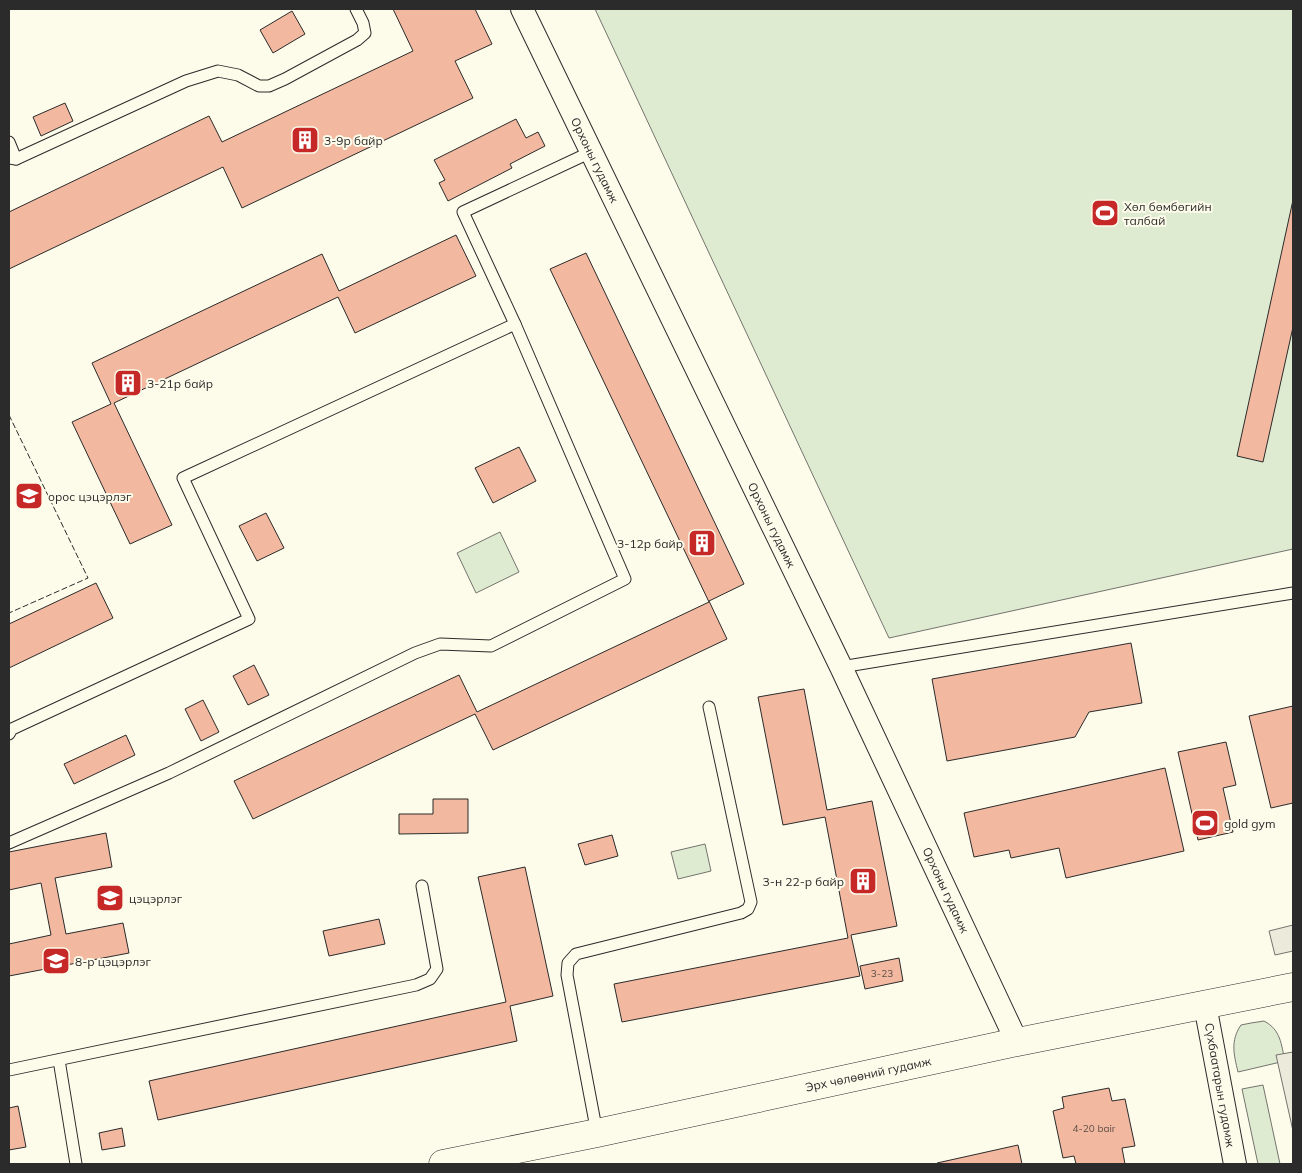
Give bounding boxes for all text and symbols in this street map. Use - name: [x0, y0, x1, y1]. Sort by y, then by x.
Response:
- street label: Орхоны гудамж: [568, 115, 622, 205]
- building icon: 3-9р байр: [290, 125, 320, 155]
- place label: 3-9р байр: [324, 133, 383, 148]
- sports icon: Хөл бөмбөгийн талбай: [1090, 198, 1120, 228]
- place label: Хөл бөмбөгийн талбай: [1124, 199, 1212, 228]
- building icon: 3-21р байр: [113, 368, 143, 398]
- place label: 3-21р байр: [147, 376, 213, 391]
- street label: Орхоны гудамж: [745, 480, 799, 570]
- school or university icon: орос цэцэрлэг: [14, 481, 44, 511]
- place label: орос цэцэрлэг: [48, 489, 132, 504]
- building icon: 3-12р байр: [687, 528, 717, 558]
- place label: 3-12р байр: [617, 536, 683, 551]
- sports icon: gold gym: [1190, 808, 1220, 838]
- place label: gold gym: [1224, 816, 1275, 831]
- street label: Орхоны гудамж: [920, 845, 973, 936]
- building icon: 3-н 22-р байр: [848, 866, 878, 896]
- place label: 3-н 22-р байр: [763, 874, 844, 889]
- school or university icon: цэцэрлэг: [95, 883, 125, 913]
- place label: цэцэрлэг: [129, 891, 183, 906]
- school or university icon: 8-р цэцэрлэг: [41, 946, 71, 976]
- place label: 8-р цэцэрлэг: [75, 954, 151, 969]
- house number: 3-23: [871, 967, 893, 980]
- street label: Сүхбаатарын гудамж: [1202, 1022, 1238, 1149]
- street label: Эрх чөлөөний гудамж: [804, 1053, 933, 1095]
- house number: 4-20 bair: [1073, 1122, 1116, 1135]

